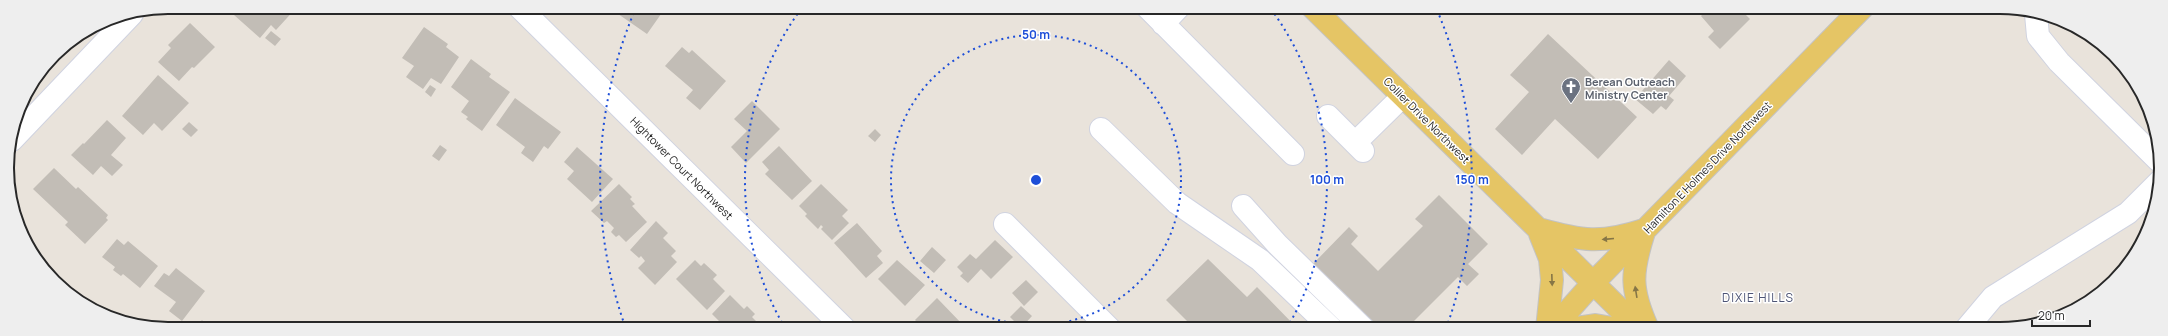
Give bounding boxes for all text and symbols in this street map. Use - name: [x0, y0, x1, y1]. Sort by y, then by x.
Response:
- text: 50 m: [1022, 26, 1050, 43]
- street label: Collier Drive Northwest: [1381, 74, 1473, 166]
- place label: Berean Outreach Ministry Center: [1585, 74, 1675, 102]
- church icon: Berean Outreach Ministry Center: [1560, 76, 1582, 104]
- street label: Hamilton E Holmes Drive Northwest: [1640, 98, 1774, 236]
- street label: Hightower Court Northwest: [627, 113, 737, 223]
- text: 100 m: [1310, 171, 1344, 188]
- text: 150 m: [1455, 171, 1489, 188]
- centre of rings: [1029, 173, 1043, 187]
- one-way arrow: [1602, 236, 1614, 242]
- one-way arrow: [1548, 274, 1555, 286]
- one-way arrow: [1633, 286, 1639, 298]
- district label: DIXIE HILLS: [1722, 289, 1794, 306]
- scale bar: [2032, 302, 2090, 328]
- text: 20 m: [2038, 307, 2065, 324]

